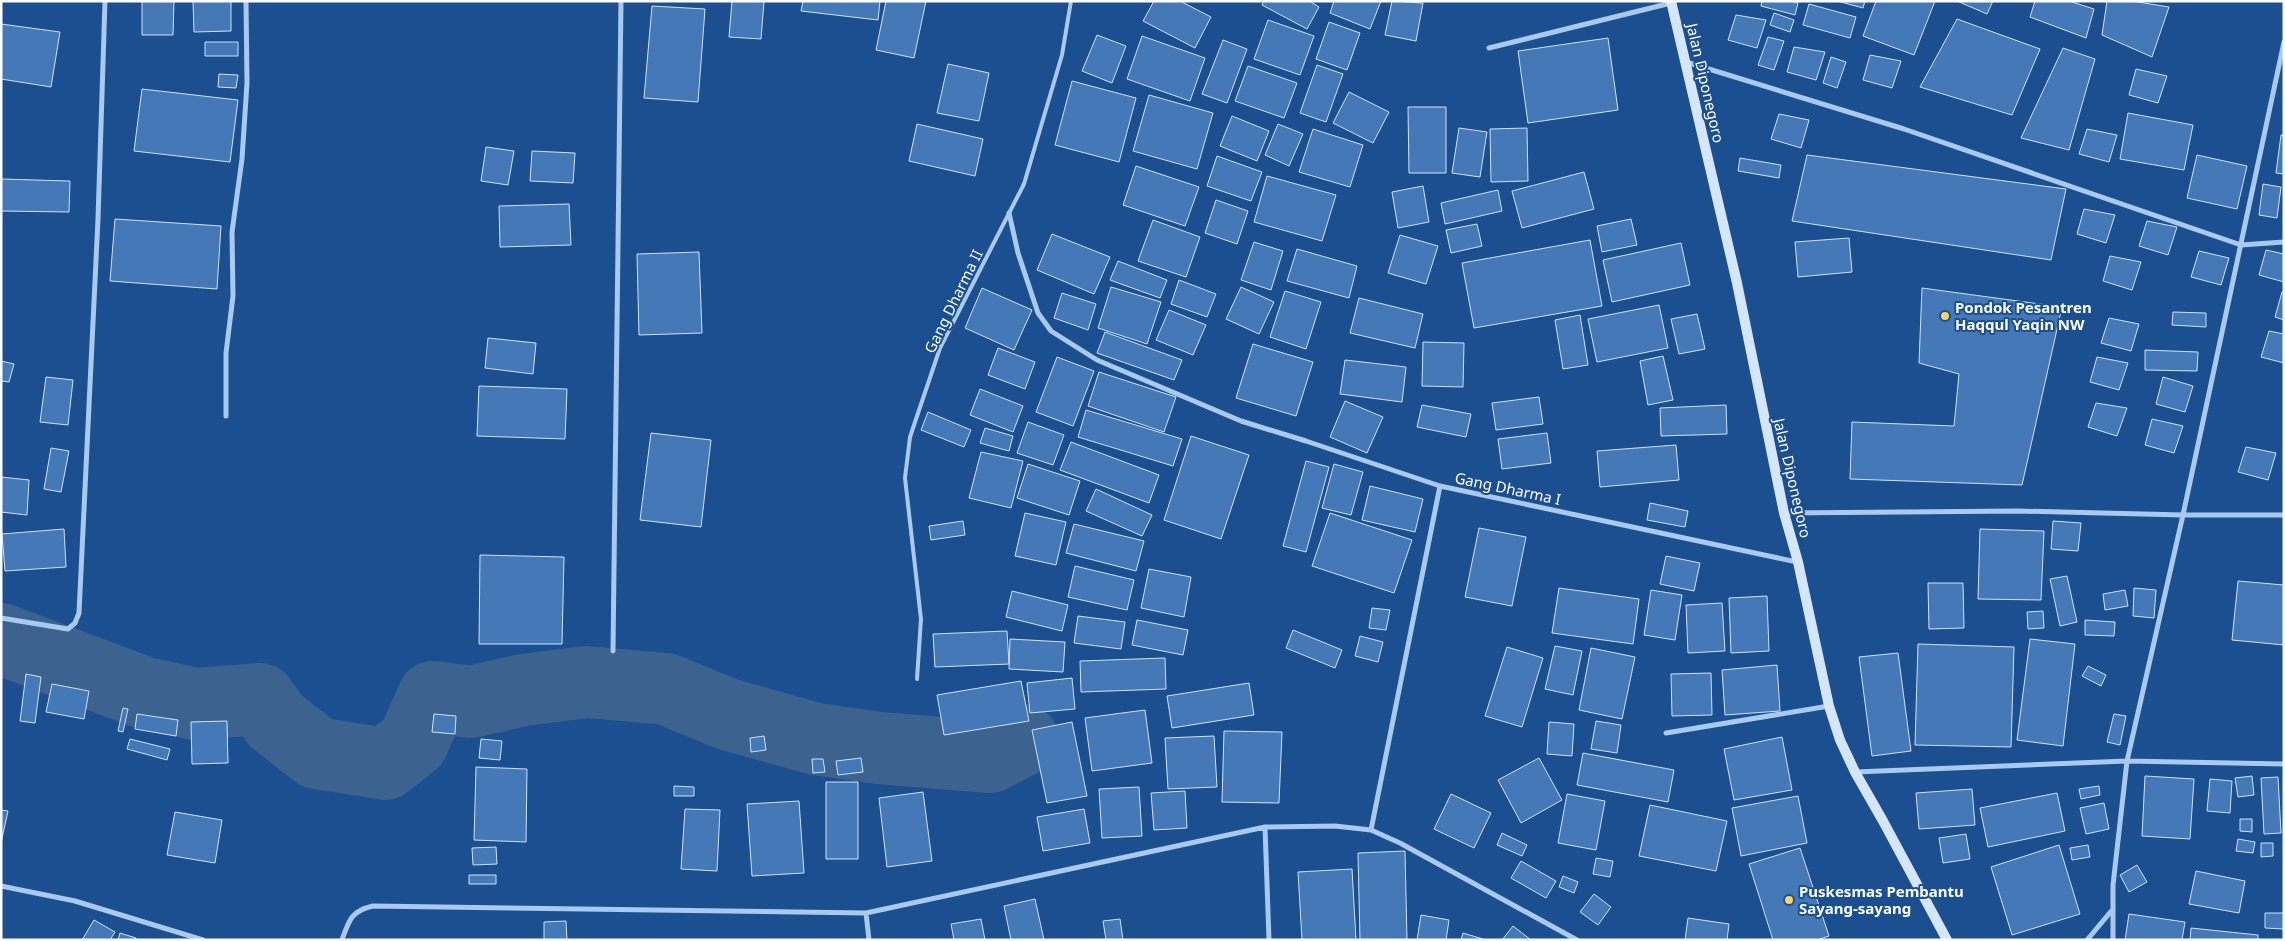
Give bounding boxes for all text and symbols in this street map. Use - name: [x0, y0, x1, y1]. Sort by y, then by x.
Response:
- street label: Jalan Diponegoro: [1682, 19, 1729, 145]
- street label: Gang Dharma II: [919, 246, 987, 356]
- place label: Pondok Pesantren Haqqul Yaqin NW: [1955, 297, 2092, 334]
- marker: Pondok Pesantren Haqqul Yaqin NW: [1939, 310, 1951, 322]
- street label: Jalan Diponegoro: [1769, 414, 1816, 540]
- street label: Gang Dharma I: [1453, 467, 1563, 509]
- place label: Puskesmas Pembantu Sayang-sayang: [1799, 881, 1964, 918]
- marker: Puskesmas Pembantu Sayang-sayang: [1783, 894, 1795, 906]

